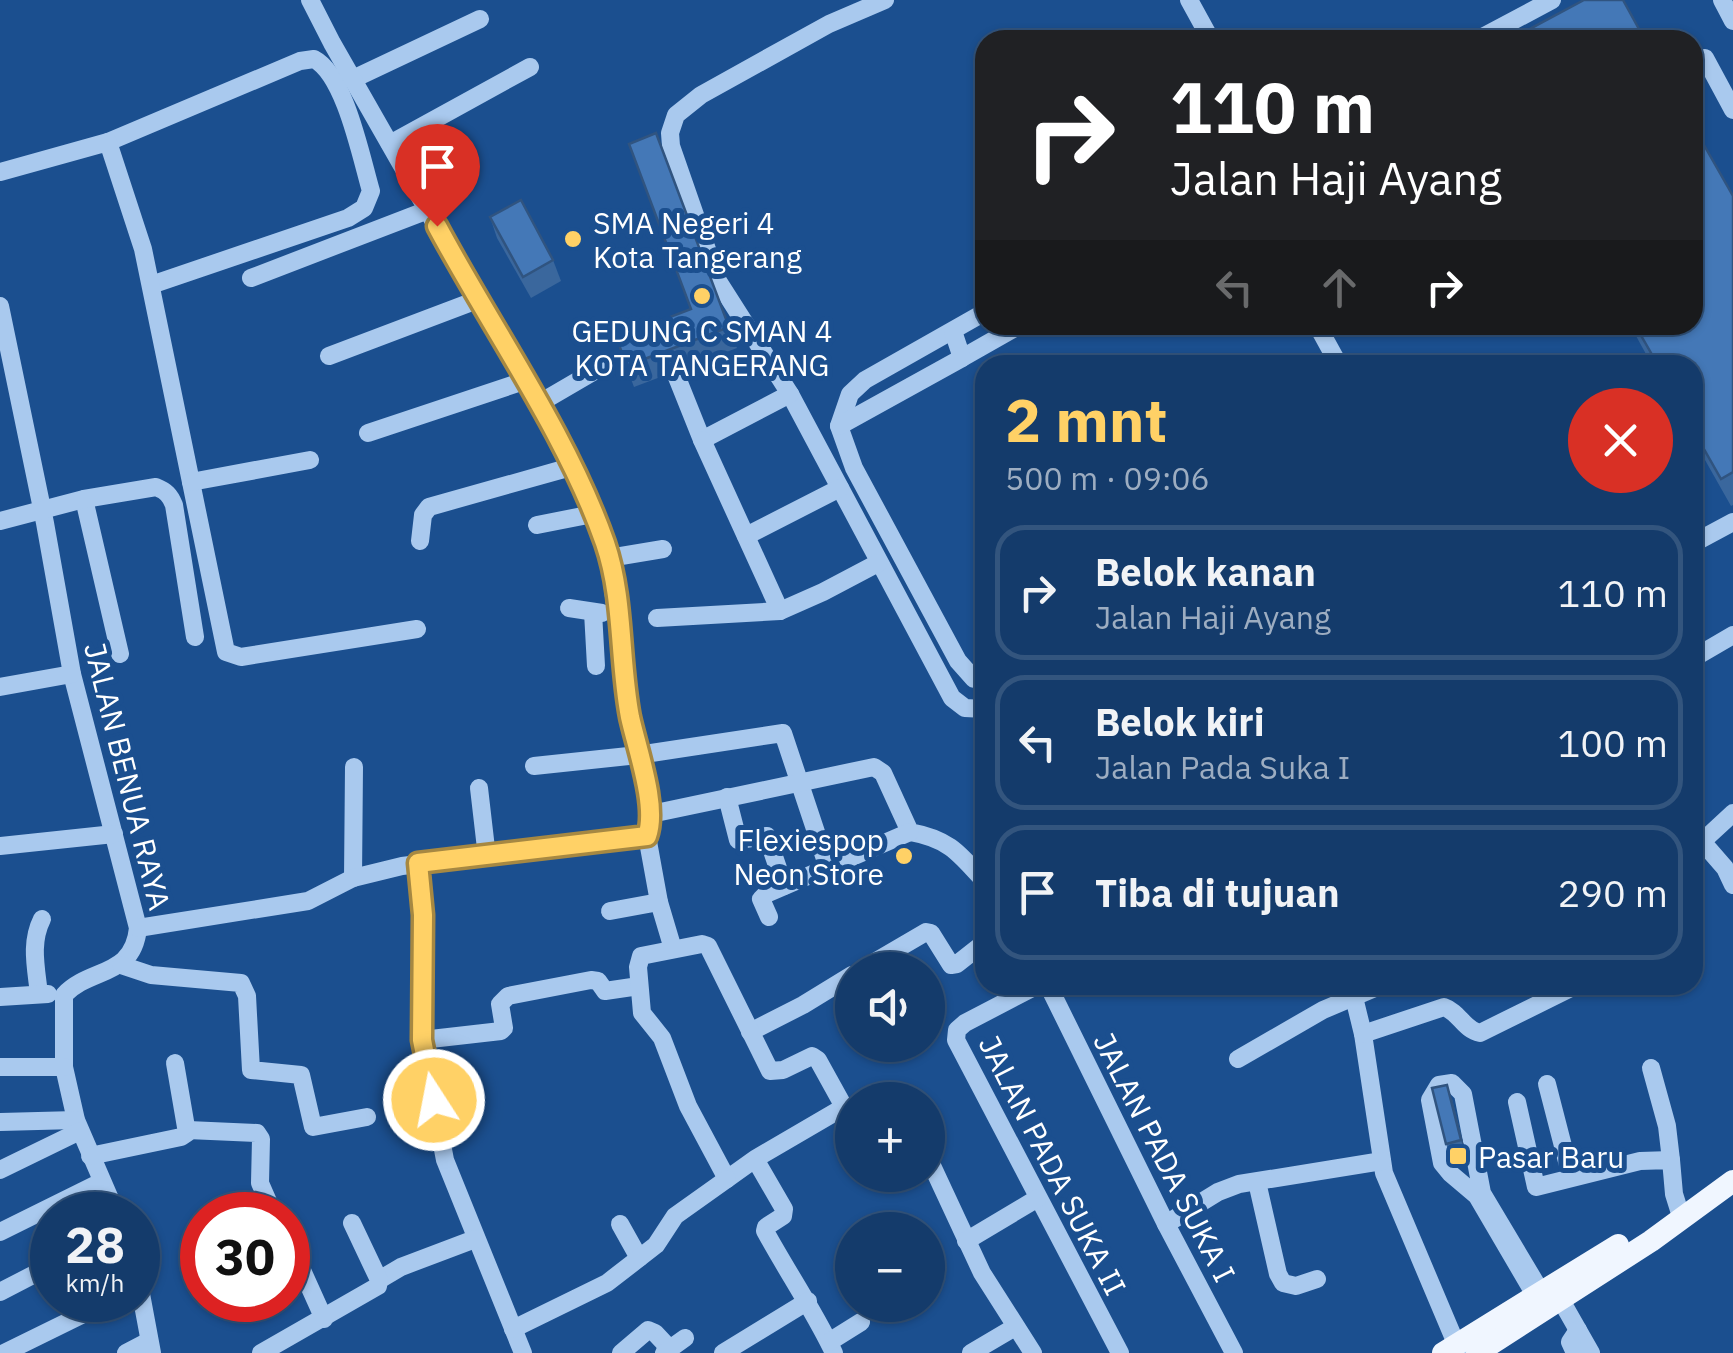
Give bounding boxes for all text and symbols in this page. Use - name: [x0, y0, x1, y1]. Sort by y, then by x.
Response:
- text: 110 m: [1170, 61, 1375, 152]
- icon: right: [1005, 70, 1135, 200]
- pin: [395, 124, 480, 227]
- icon: arrive: [410, 139, 465, 194]
- text: Jalan Haji Ayang: [1170, 149, 1502, 207]
- place label: SMA Negeri 4 Kota Tangerang: [593, 203, 802, 276]
- marker: SMA Negeri 4 Kota Tangerang: [562, 228, 584, 250]
- icon: left: [1207, 260, 1262, 315]
- icon: ahead: [1312, 260, 1367, 315]
- icon: right: [1417, 260, 1472, 315]
- marker: GEDUNG C SMAN 4 KOTA TANGERANG: [691, 285, 713, 307]
- place label: GEDUNG C SMAN 4 KOTA TANGERANG: [572, 311, 832, 384]
- text: 2 mnt: [1005, 380, 1168, 459]
- button: close: [1568, 388, 1673, 493]
- text: 500 m · 09:06: [1005, 457, 1210, 499]
- text: Belok kanan: [1095, 547, 1316, 596]
- icon: right: [1010, 565, 1065, 620]
- text: 110 m: [1557, 568, 1668, 617]
- text: Jalan Haji Ayang: [1095, 596, 1331, 638]
- street label: JALAN BENUA RAYA: [76, 638, 180, 914]
- text: Belok kiri: [1095, 697, 1265, 746]
- icon: left: [1010, 715, 1065, 770]
- text: 100 m: [1557, 718, 1668, 767]
- text: Jalan Pada Suka I: [1095, 746, 1350, 788]
- place label: Flexiespop Neon Store: [733, 820, 884, 893]
- marker: Flexiespop Neon Store: [893, 845, 915, 867]
- icon: arrive: [1010, 865, 1065, 920]
- text: Tiba di tujuan: [1095, 868, 1340, 917]
- text: 290 m: [1557, 868, 1668, 917]
- map controls: [835, 952, 945, 1322]
- button: sound: [835, 952, 945, 1062]
- street label: JALAN PADA SUKA I: [1085, 1026, 1245, 1288]
- street label: JALAN PADA SUKA II: [971, 1028, 1135, 1302]
- position arrow: [382, 1048, 486, 1152]
- button: +: [835, 1082, 945, 1192]
- place label: Pasar Baru: [1478, 1137, 1624, 1176]
- marker: Pasar Baru: [1447, 1145, 1469, 1167]
- speed limit sign: 30: [180, 1192, 310, 1322]
- text: 28: [65, 1212, 125, 1277]
- button: −: [835, 1212, 945, 1322]
- text: km/h: [66, 1266, 124, 1299]

